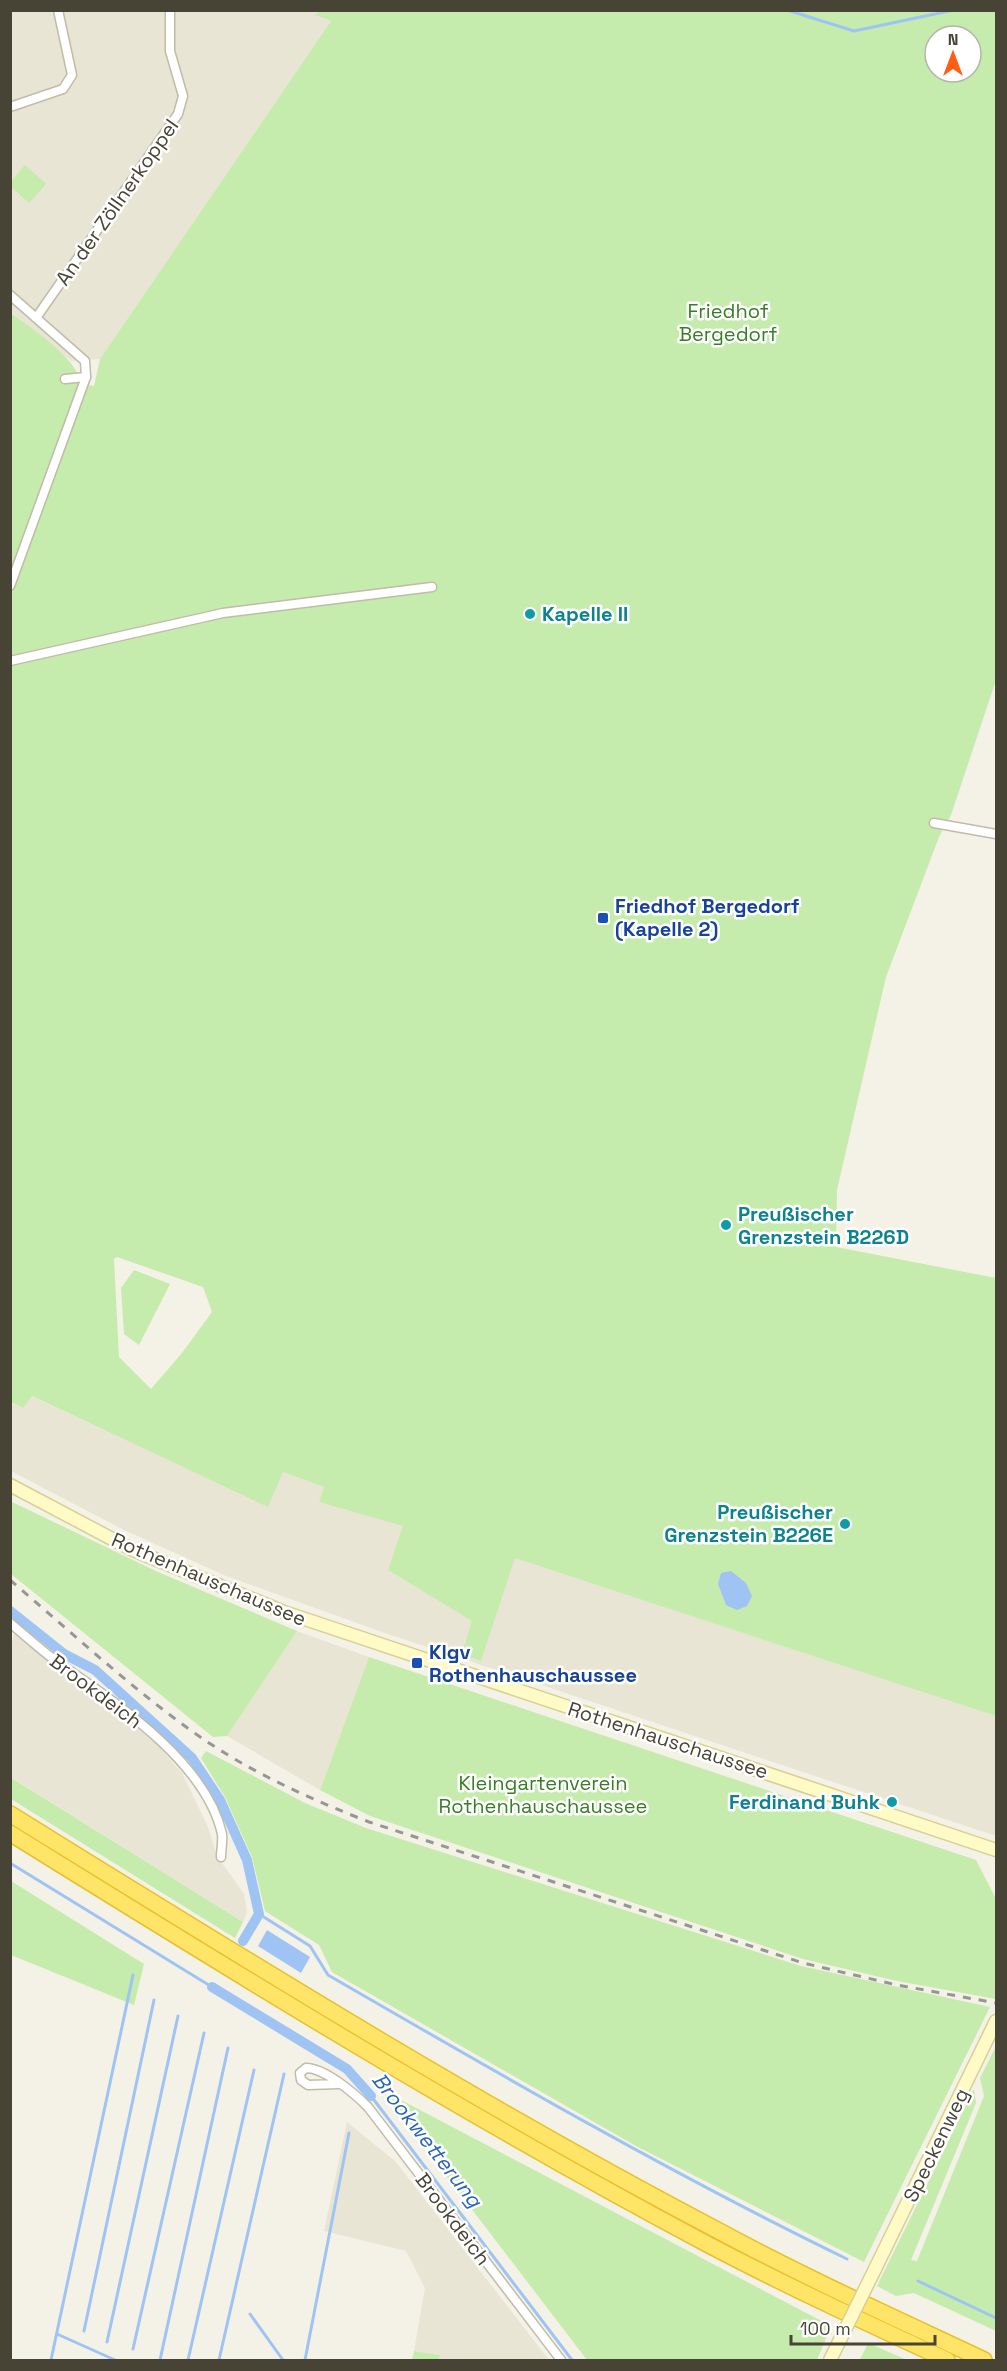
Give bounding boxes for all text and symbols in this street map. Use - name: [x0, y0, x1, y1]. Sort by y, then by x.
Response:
- north arrow: [923, 24, 983, 84]
- text: N: [948, 29, 958, 50]
- street label: An der Zöllnerkoppel: [50, 114, 184, 290]
- park label: Friedhof Bergedorf: [679, 298, 777, 347]
- place label: Kapelle II: [542, 601, 628, 627]
- marker: Kapelle II: [523, 607, 537, 621]
- place label: Friedhof Bergedorf (Kapelle 2): [615, 893, 800, 942]
- marker: Friedhof Bergedorf (Kapelle 2): [596, 911, 610, 925]
- place label: Preußischer Grenzstein B226D: [738, 1201, 909, 1250]
- marker: Preußischer Grenzstein B226D: [719, 1218, 733, 1232]
- place label: Preußischer Grenzstein B226E: [664, 1499, 833, 1548]
- marker: Preußischer Grenzstein B226E: [838, 1517, 852, 1531]
- street label: Rothenhauschaussee: [108, 1526, 310, 1632]
- place label: Klgv Rothenhauschaussee: [429, 1639, 637, 1688]
- street label: Brookdeich: [45, 1648, 147, 1734]
- marker: Klgv Rothenhauschaussee: [410, 1656, 424, 1670]
- street label: Rothenhauschaussee: [565, 1695, 771, 1785]
- park label: Kleingartenverein Rothenhauschaussee: [439, 1770, 647, 1819]
- place label: Ferdinand Buhk: [729, 1789, 880, 1815]
- marker: Ferdinand Buhk: [885, 1795, 899, 1809]
- water label: Brookwetterung: [366, 2067, 489, 2214]
- street label: Speckenweg: [897, 2084, 975, 2206]
- street label: Brookdeich: [410, 2168, 496, 2270]
- scale bar: [791, 2308, 935, 2346]
- text: 100 m: [800, 2317, 851, 2340]

